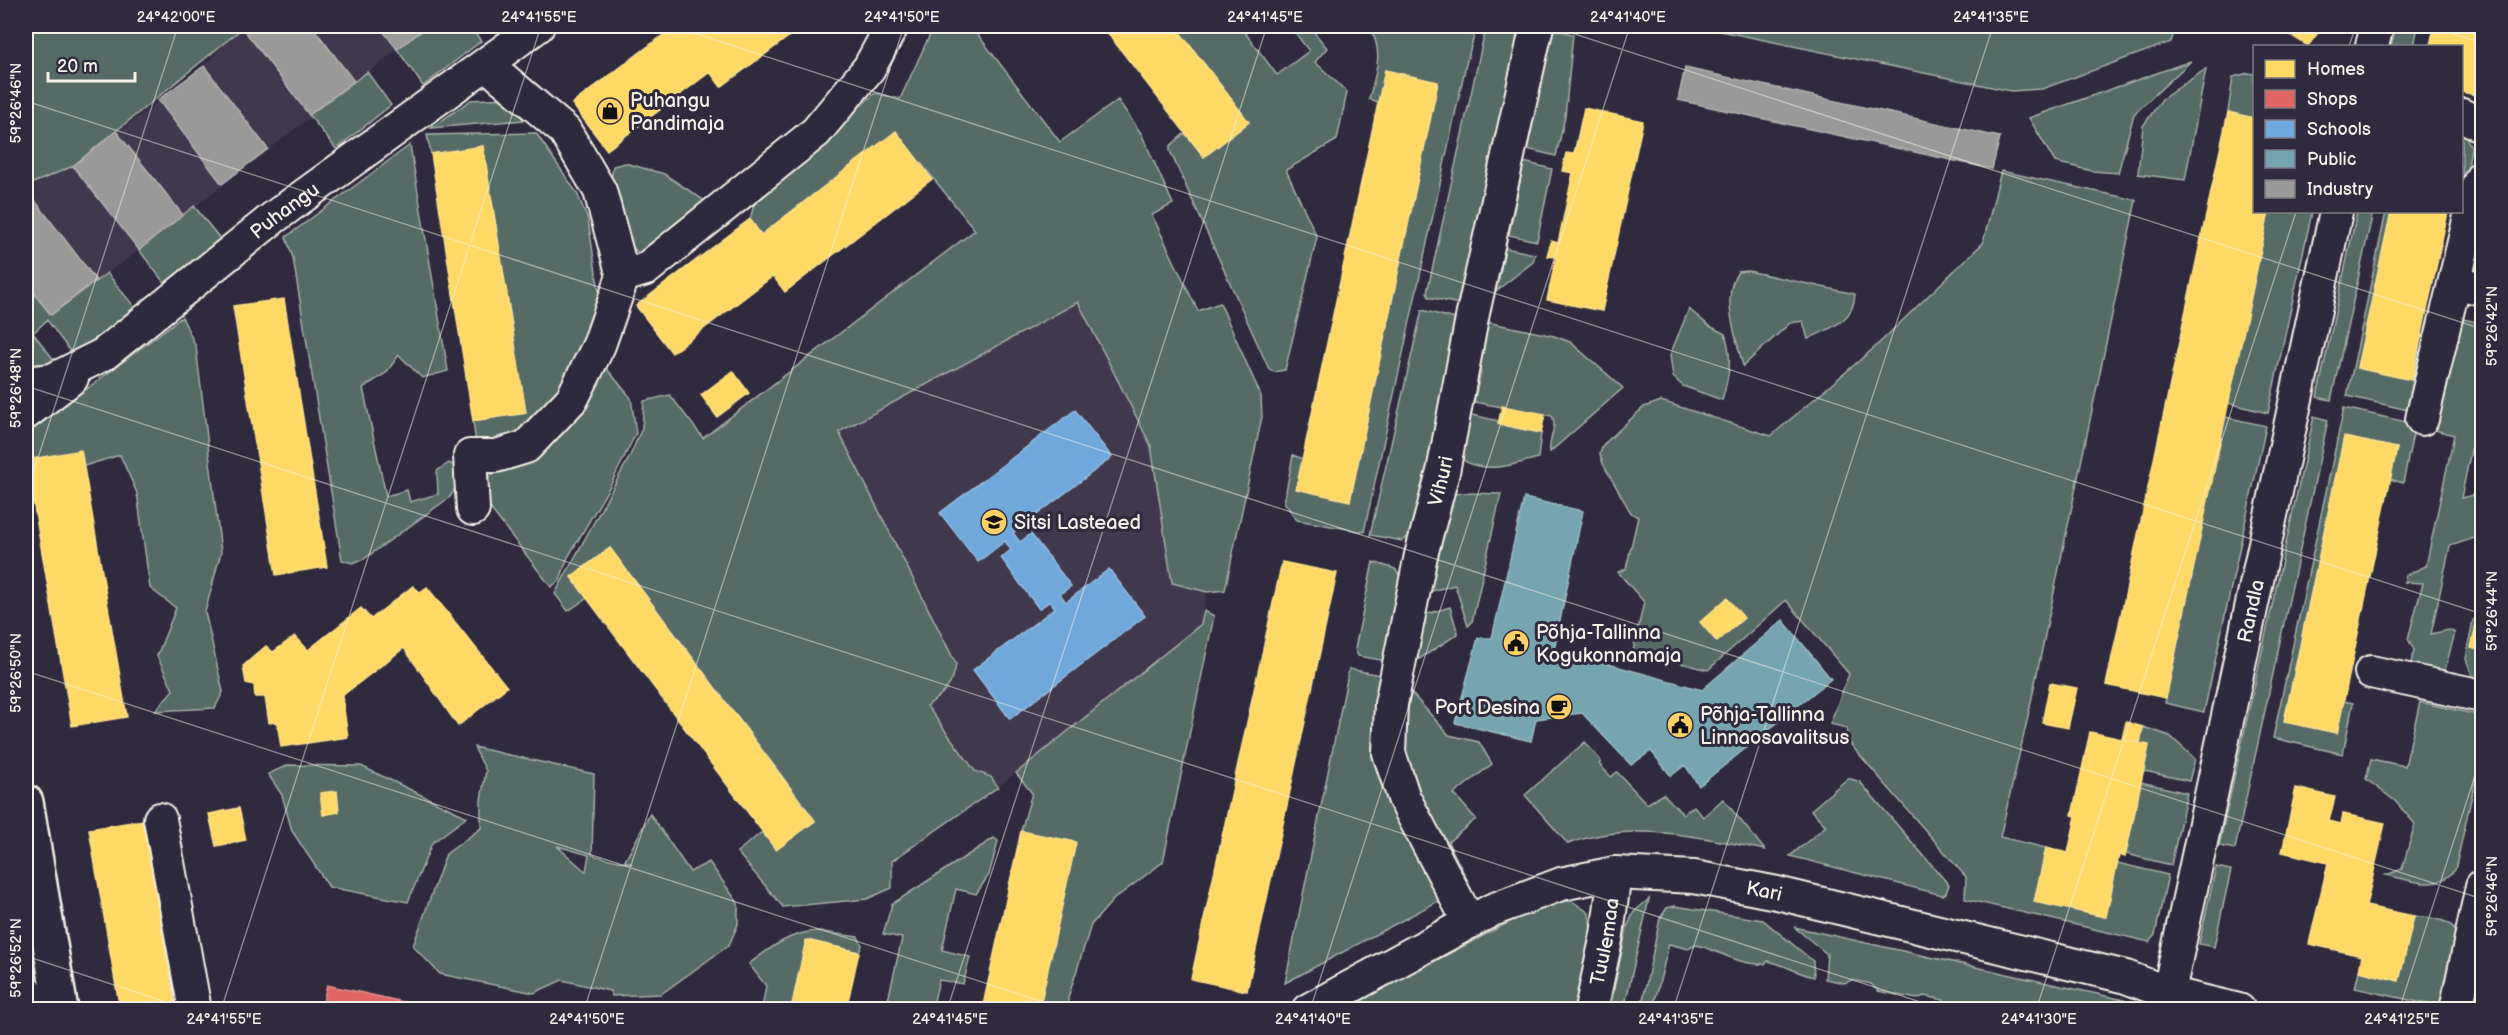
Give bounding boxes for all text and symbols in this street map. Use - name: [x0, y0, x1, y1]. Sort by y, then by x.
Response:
- text: 24°42'00"E: [137, 8, 215, 27]
- text: 24°41'55"E: [501, 8, 577, 27]
- text: 24°41'50"E: [864, 8, 940, 27]
- text: 24°41'45"E: [1227, 8, 1303, 27]
- text: 24°41'40"E: [1590, 8, 1666, 27]
- text: 24°41'35"E: [1953, 8, 2029, 27]
- scale bar: [48, 45, 135, 83]
- legend: [2253, 45, 2463, 213]
- text: 20 m: [57, 56, 98, 77]
- text: Homes: [2307, 59, 2365, 80]
- text: 59°26'46"N: [7, 63, 26, 143]
- place label: Puhangu Pandimaja: [630, 89, 724, 136]
- text: Shops: [2307, 89, 2358, 110]
- shop icon: Puhangu Pandimaja: [595, 96, 625, 126]
- text: Schools: [2307, 119, 2371, 140]
- text: Public: [2307, 149, 2356, 170]
- street label: Puhangu: [246, 178, 324, 245]
- text: Industry: [2307, 179, 2374, 200]
- text: 59°26'42"N: [2483, 286, 2502, 366]
- text: 59°26'48"N: [7, 348, 26, 428]
- street label: Vihuri: [1423, 454, 1459, 509]
- school or university icon: Sitsi Lasteaed: [979, 507, 1009, 537]
- place label: Sitsi Lasteaed: [1014, 511, 1141, 535]
- text: 59°26'44"N: [2483, 571, 2502, 651]
- street label: Randla: [2233, 577, 2270, 645]
- place label: Põhja-Tallinna Kogukonnamaja: [1536, 621, 1681, 668]
- public building icon: Põhja-Tallinna Kogukonnamaja: [1501, 628, 1531, 658]
- text: 59°26'50"N: [7, 633, 26, 713]
- cafe icon: Port Desina: [1544, 692, 1574, 722]
- place label: Port Desina: [1435, 696, 1540, 720]
- place label: Põhja-Tallinna Linnaosavalitsus: [1700, 703, 1849, 750]
- public building icon: Põhja-Tallinna Linnaosavalitsus: [1665, 710, 1695, 740]
- text: 59°26'46"N: [2483, 856, 2502, 936]
- street label: Kari: [1744, 876, 1785, 907]
- street label: Tuulemaa: [1586, 896, 1625, 987]
- text: 59°26'52"N: [7, 918, 26, 998]
- text: 24°41'55"E: [186, 1010, 262, 1029]
- text: 24°41'50"E: [549, 1010, 625, 1029]
- text: 24°41'45"E: [912, 1010, 988, 1029]
- text: 24°41'40"E: [1275, 1010, 1351, 1029]
- text: 24°41'35"E: [1638, 1010, 1714, 1029]
- text: 24°41'30"E: [2001, 1010, 2077, 1029]
- text: 24°41'25"E: [2364, 1010, 2440, 1029]

